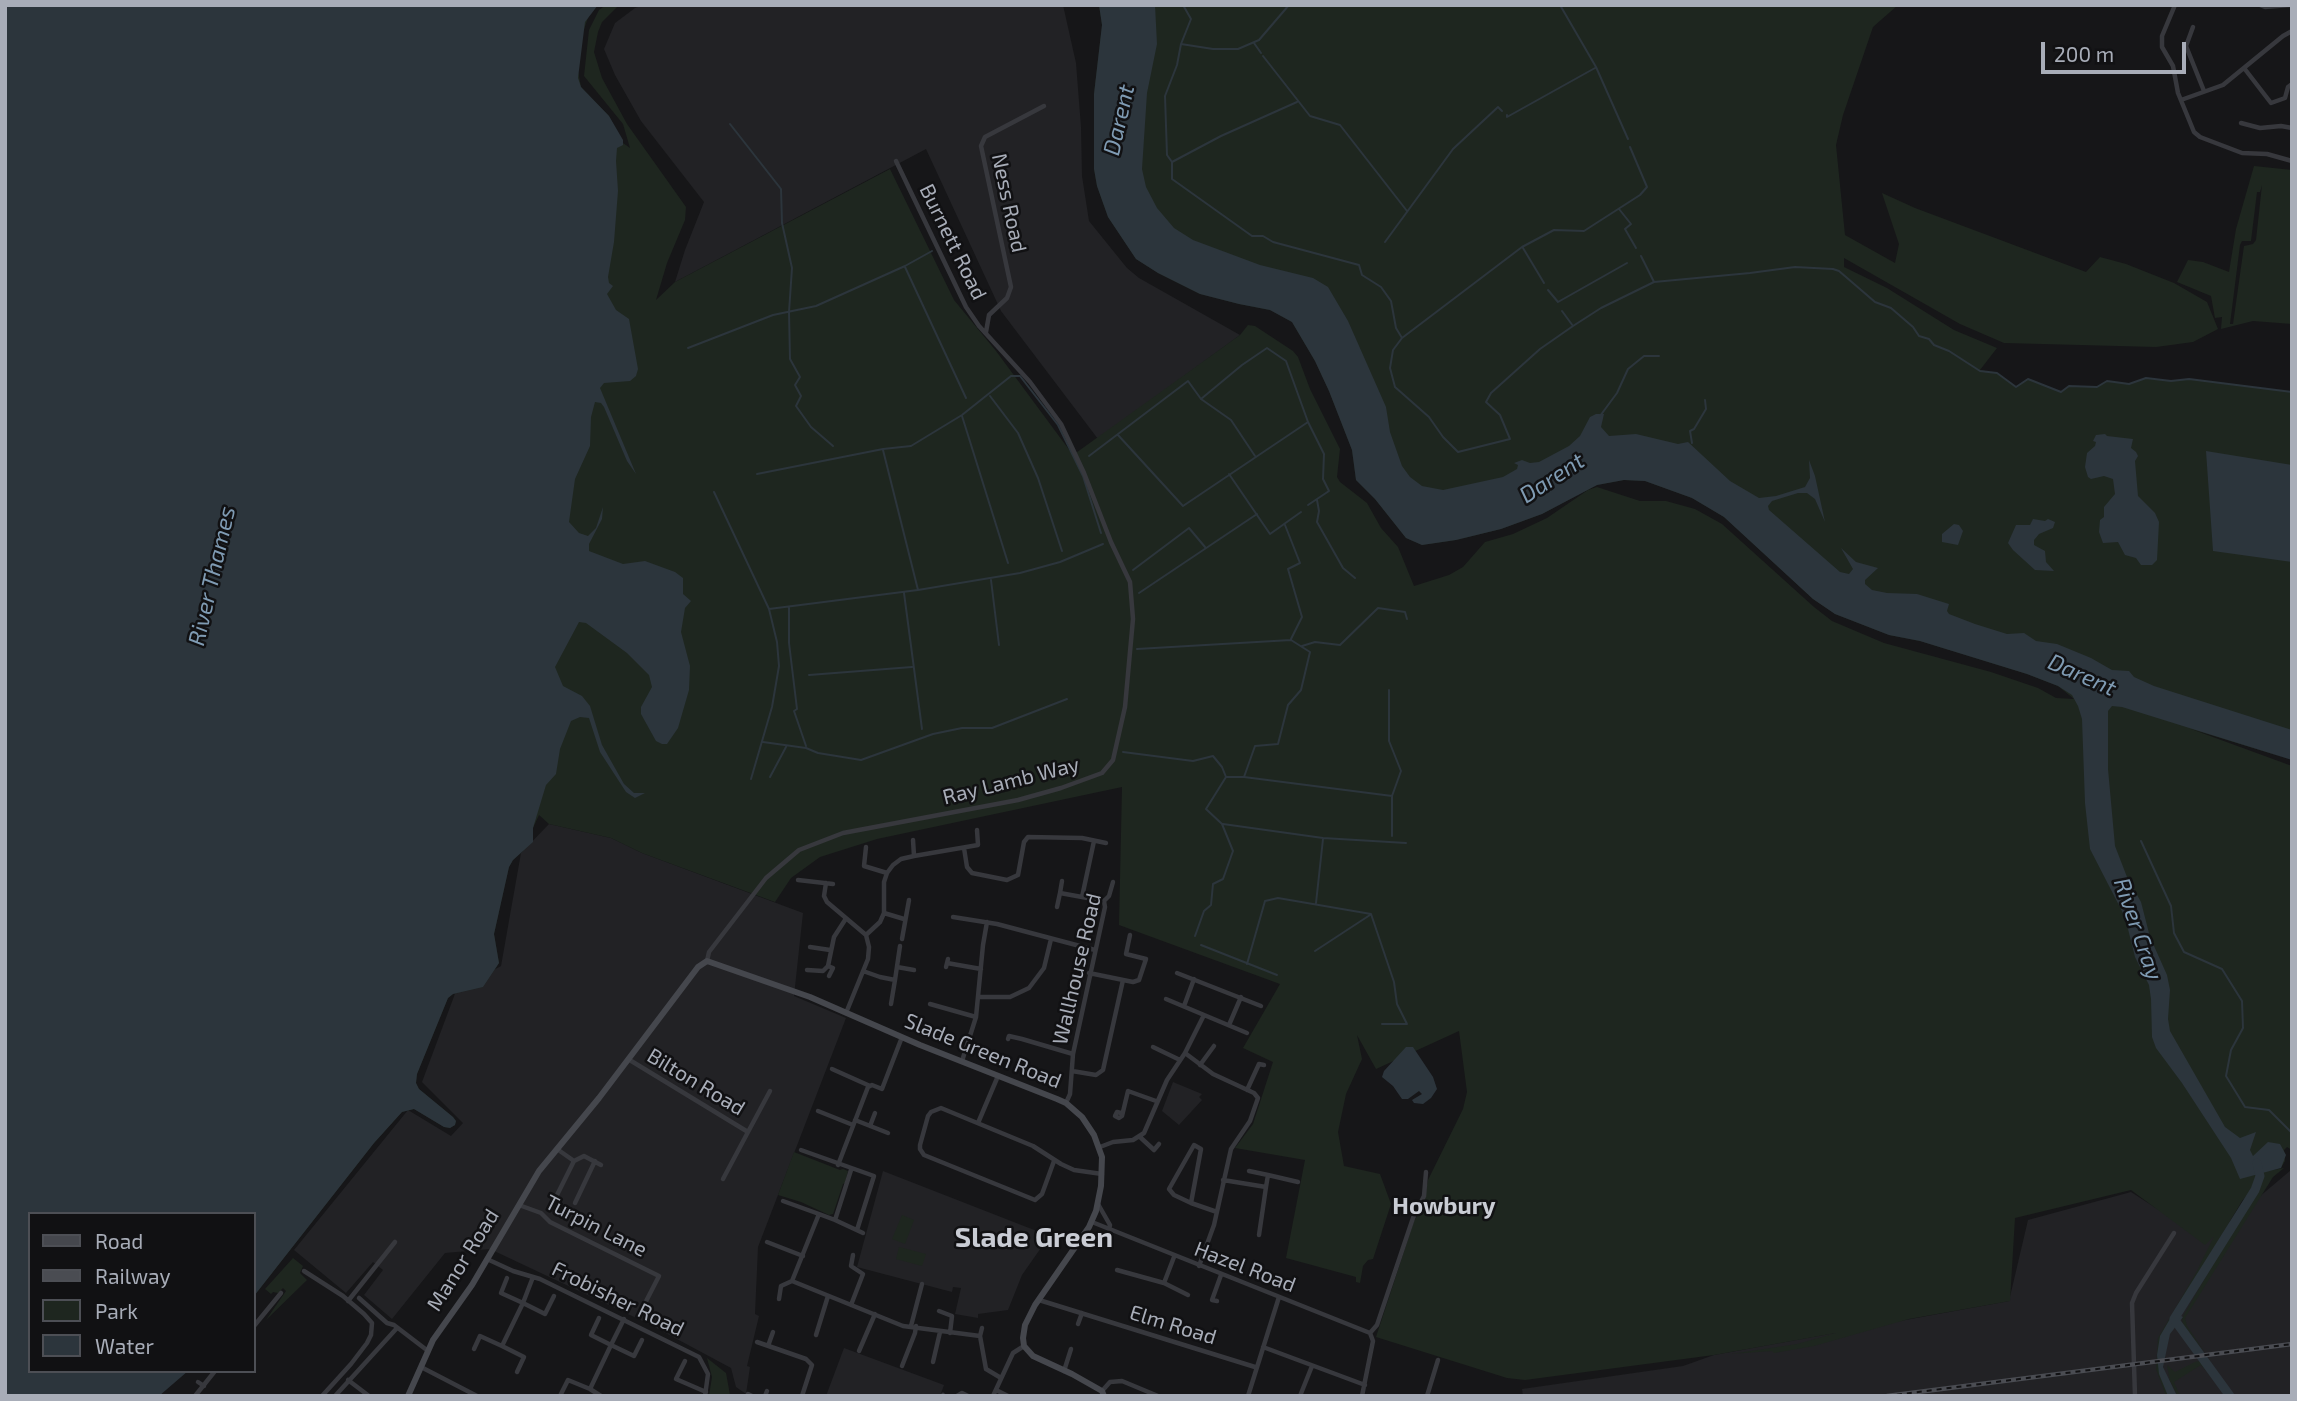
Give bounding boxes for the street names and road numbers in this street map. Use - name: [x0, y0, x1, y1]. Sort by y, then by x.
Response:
- street label: Ness Road: [986, 151, 1032, 255]
- street label: Burnett Road: [914, 180, 992, 304]
- street label: Ray Lamb Way: [940, 752, 1082, 810]
- street label: Wallhouse Road: [1047, 891, 1107, 1047]
- street label: Slade Green Road: [901, 1008, 1065, 1094]
- street label: Bilton Road: [643, 1043, 749, 1121]
- street label: Turpin Lane: [541, 1190, 651, 1262]
- street label: Manor Road: [422, 1204, 504, 1316]
- street label: Hazel Road: [1191, 1236, 1299, 1298]
- street label: Frobisher Road: [548, 1256, 688, 1342]
- street label: Elm Road: [1127, 1300, 1219, 1350]

